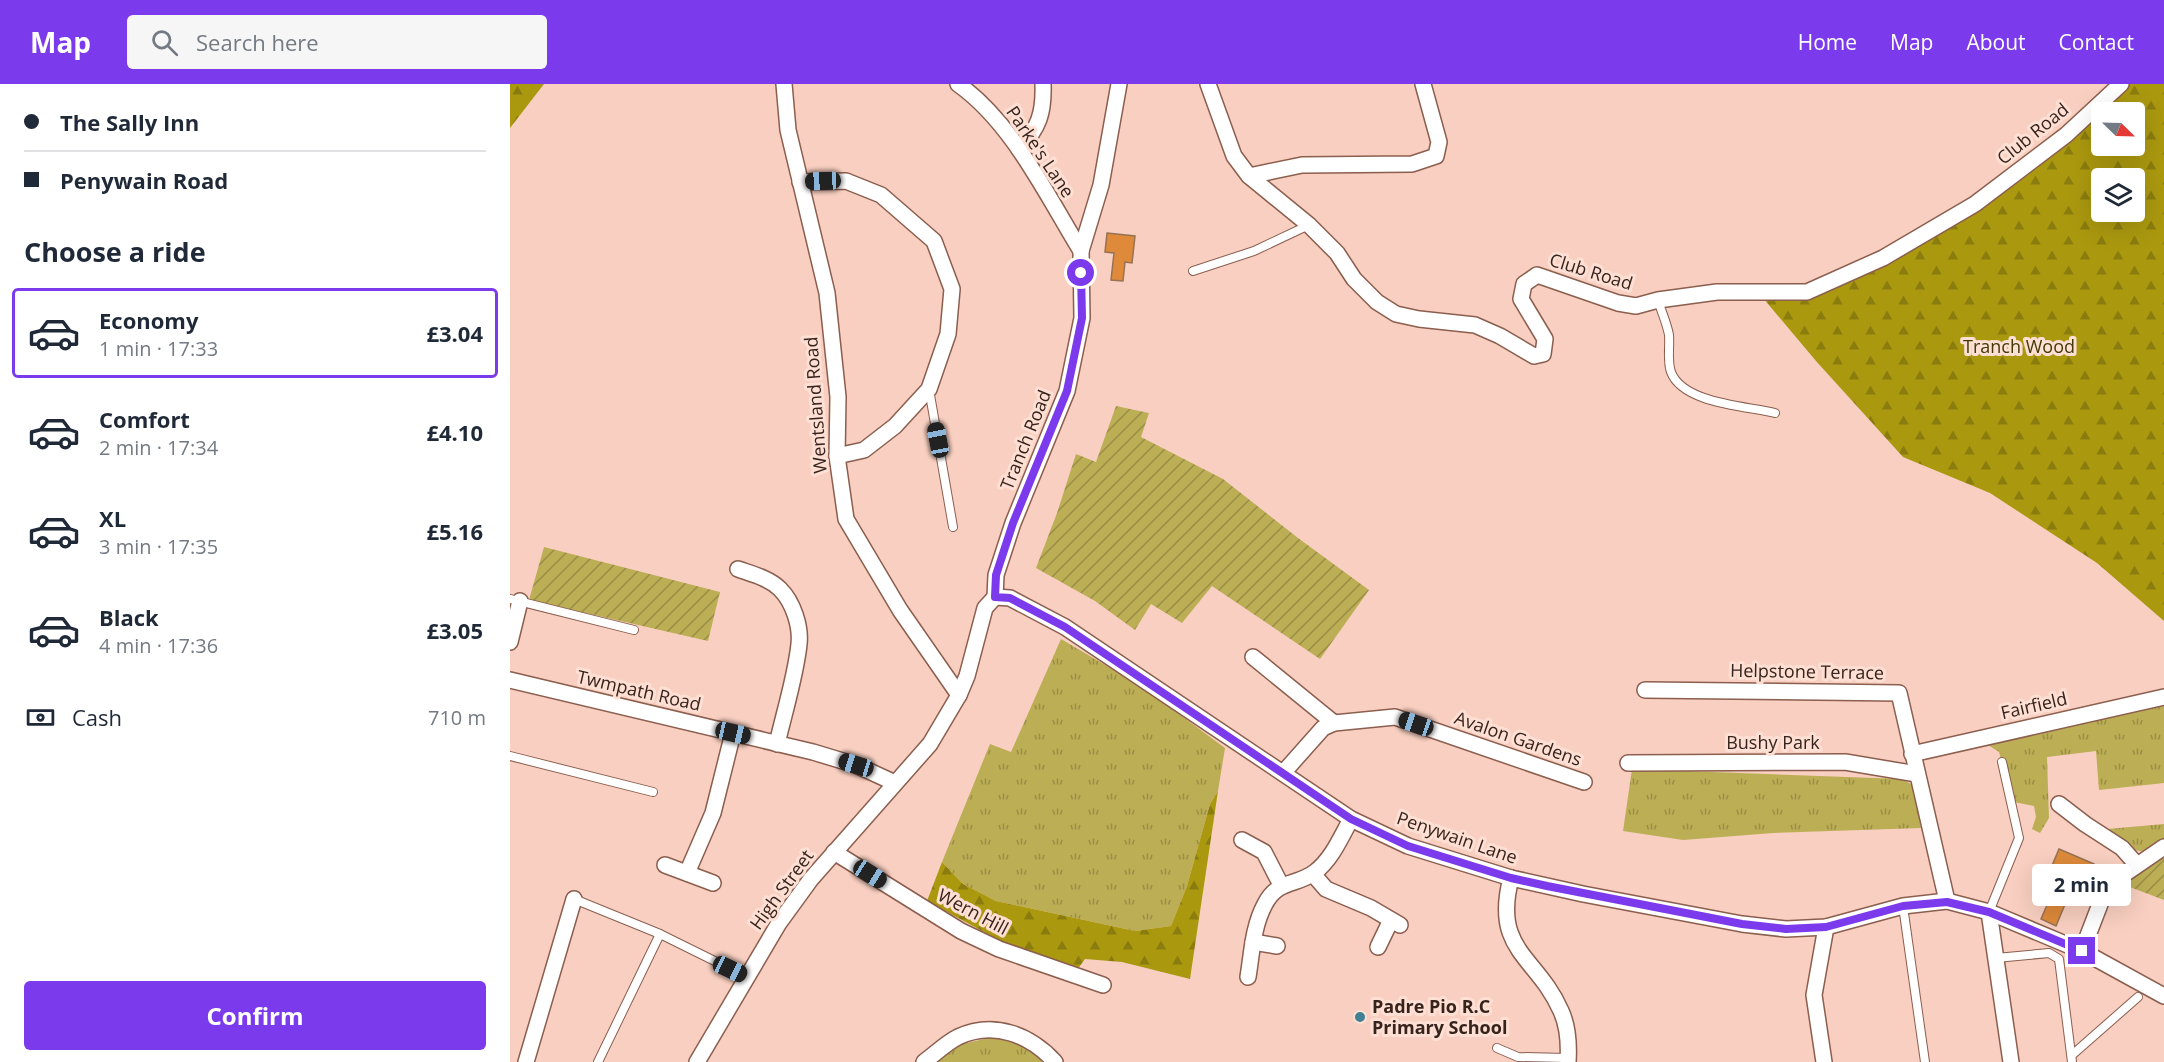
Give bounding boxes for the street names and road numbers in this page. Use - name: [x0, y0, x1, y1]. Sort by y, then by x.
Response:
- street label: Club Road: [1992, 97, 2073, 169]
- street label: Parke's Lane: [1001, 101, 1080, 202]
- street label: Club Road: [1547, 247, 1636, 295]
- street label: Wentsland Road: [798, 336, 832, 474]
- street label: Tranch Road: [994, 386, 1056, 493]
- street label: Helpstone Terrace: [1730, 658, 1884, 684]
- street label: Twmpath Road: [575, 664, 704, 716]
- street label: Fairfield: [1998, 686, 2069, 724]
- street label: Avalon Gardens: [1452, 705, 1585, 771]
- street label: Bushy Park: [1726, 730, 1820, 754]
- street label: Penywain Lane: [1394, 805, 1521, 869]
- street label: High Street: [744, 845, 818, 934]
- street label: Wern Hill: [934, 883, 1013, 940]

